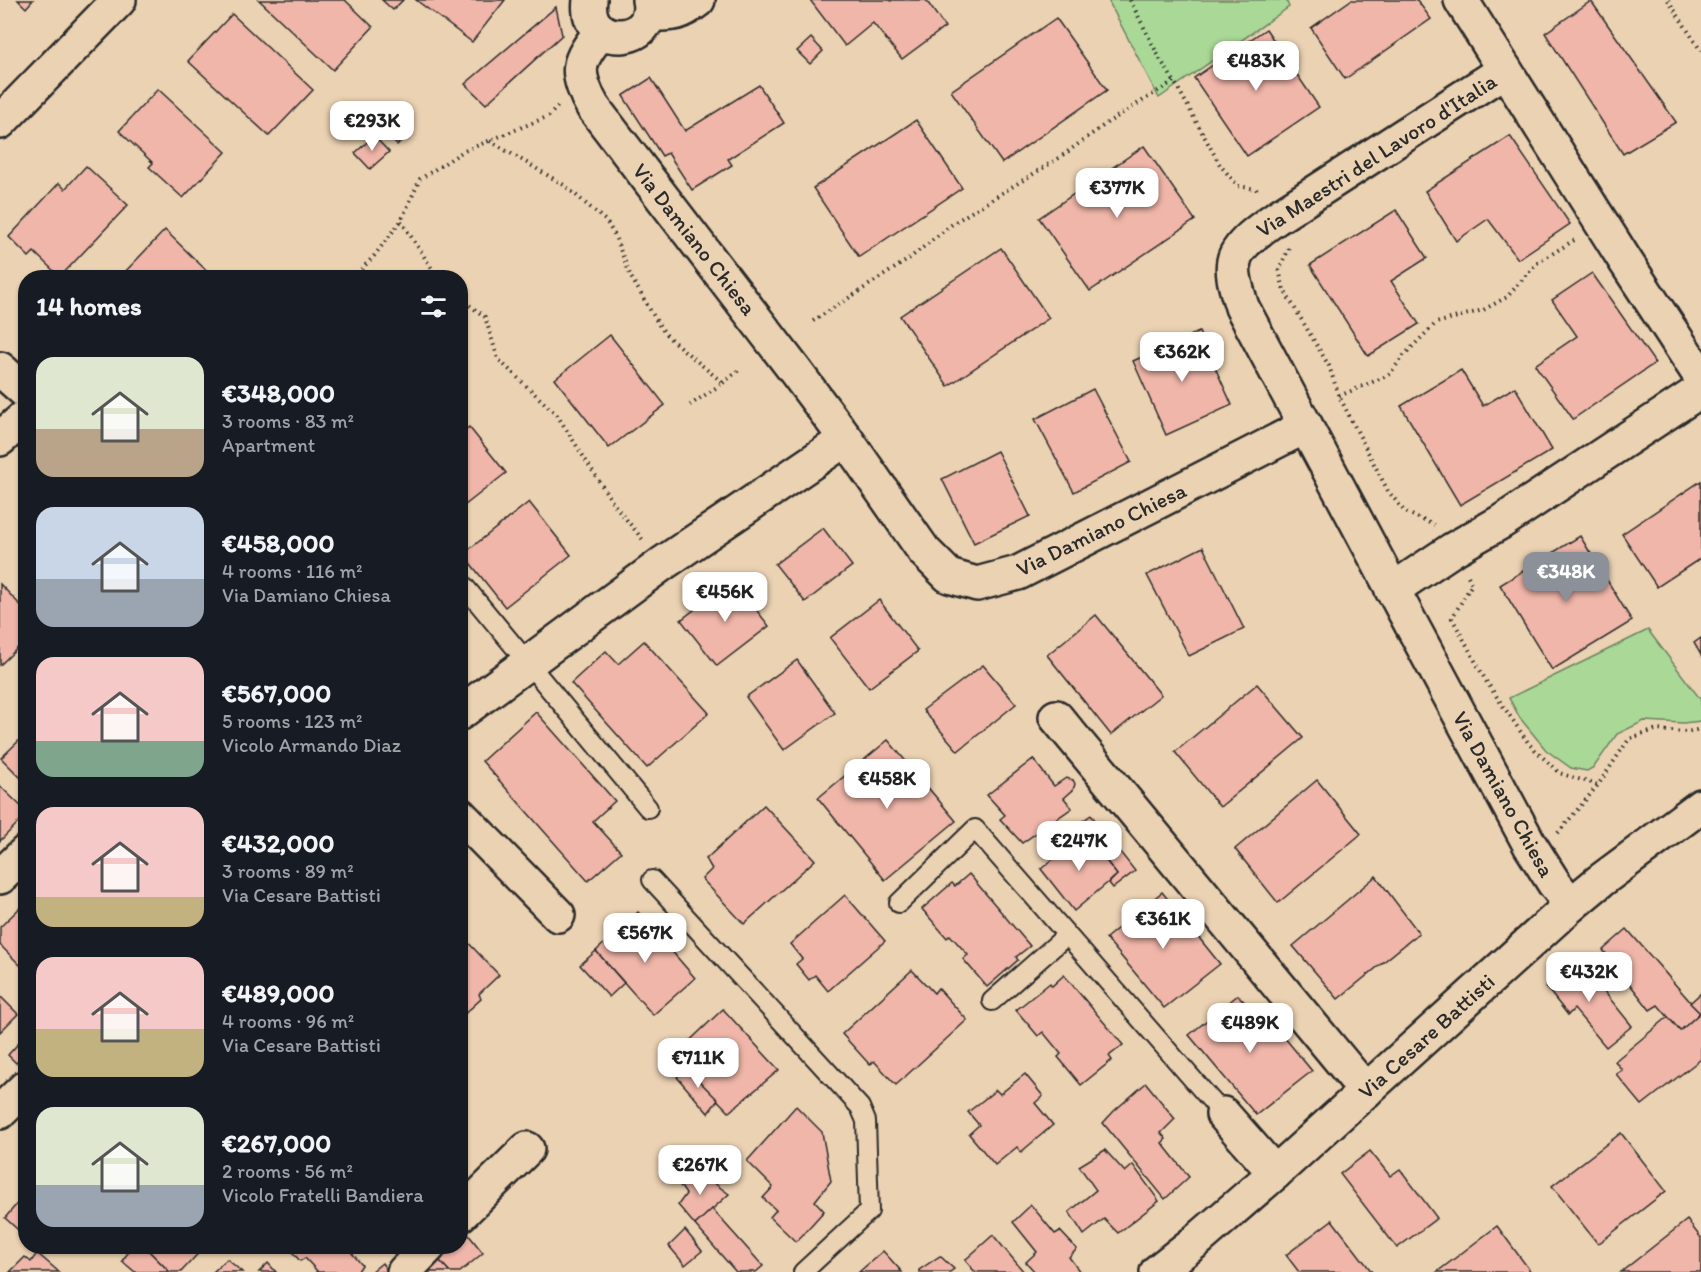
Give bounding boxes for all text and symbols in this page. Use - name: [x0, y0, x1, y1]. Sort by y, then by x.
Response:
- pin: €483K: [1214, 41, 1298, 92]
- text: €483K: [1227, 48, 1285, 72]
- street label: Via Maestri del Lavoro d'Italia: [1251, 67, 1502, 243]
- pin: €293K: [330, 101, 414, 152]
- text: €293K: [344, 108, 400, 132]
- street label: Via Damiano Chiesa: [627, 158, 763, 321]
- pin: €377K: [1075, 168, 1159, 219]
- text: €377K: [1090, 175, 1144, 199]
- text: 14 homes: [36, 290, 142, 322]
- icon: filters: [417, 290, 450, 323]
- pin: €362K: [1140, 332, 1224, 383]
- text: €362K: [1154, 339, 1210, 363]
- text: €348,000: [222, 377, 335, 409]
- icon: home: [84, 381, 156, 453]
- text: 3 rooms · 83 m²: [222, 409, 354, 433]
- text: Apartment: [222, 433, 315, 457]
- street label: Via Damiano Chiesa: [1012, 476, 1191, 582]
- text: €458,000: [222, 527, 335, 559]
- icon: home: [84, 531, 156, 603]
- pin: €348K: [1524, 552, 1608, 603]
- text: 4 rooms · 116 m²: [222, 559, 362, 583]
- text: €348K: [1537, 559, 1595, 583]
- pin: €456K: [683, 572, 767, 623]
- text: €456K: [696, 579, 754, 603]
- text: Via Damiano Chiesa: [222, 583, 391, 607]
- text: €567,000: [222, 677, 331, 709]
- icon: home: [84, 681, 156, 753]
- street label: Via Damiano Chiesa: [1447, 707, 1561, 882]
- text: 5 rooms · 123 m²: [222, 709, 363, 733]
- text: Vicolo Armando Diaz: [222, 733, 401, 757]
- pin: €458K: [845, 759, 929, 810]
- text: €458K: [858, 766, 916, 790]
- pin: €247K: [1037, 821, 1121, 872]
- text: €432,000: [222, 827, 335, 859]
- text: €247K: [1051, 828, 1107, 852]
- icon: home: [84, 831, 156, 903]
- text: 3 rooms · 89 m²: [222, 859, 354, 883]
- text: Via Cesare Battisti: [222, 883, 381, 907]
- pin: €361K: [1121, 899, 1205, 950]
- text: €361K: [1136, 906, 1190, 930]
- pin: €567K: [603, 913, 687, 964]
- text: €567K: [617, 920, 673, 944]
- pin: €432K: [1547, 952, 1631, 1003]
- text: €432K: [1560, 959, 1618, 983]
- street label: Via Cesare Battisti: [1352, 968, 1500, 1105]
- text: €489,000: [222, 977, 335, 1009]
- icon: home: [84, 981, 156, 1053]
- pin: €489K: [1208, 1003, 1292, 1054]
- text: 4 rooms · 96 m²: [222, 1009, 354, 1033]
- text: €489K: [1221, 1010, 1279, 1034]
- text: Via Cesare Battisti: [222, 1033, 381, 1057]
- pin: €711K: [656, 1038, 740, 1089]
- text: €711K: [672, 1045, 724, 1069]
- text: €267,000: [222, 1127, 331, 1159]
- icon: home: [84, 1131, 156, 1203]
- pin: €267K: [658, 1145, 742, 1196]
- text: €267K: [672, 1152, 728, 1176]
- text: 2 rooms · 56 m²: [222, 1159, 353, 1183]
- text: Vicolo Fratelli Bandiera: [222, 1183, 424, 1207]

